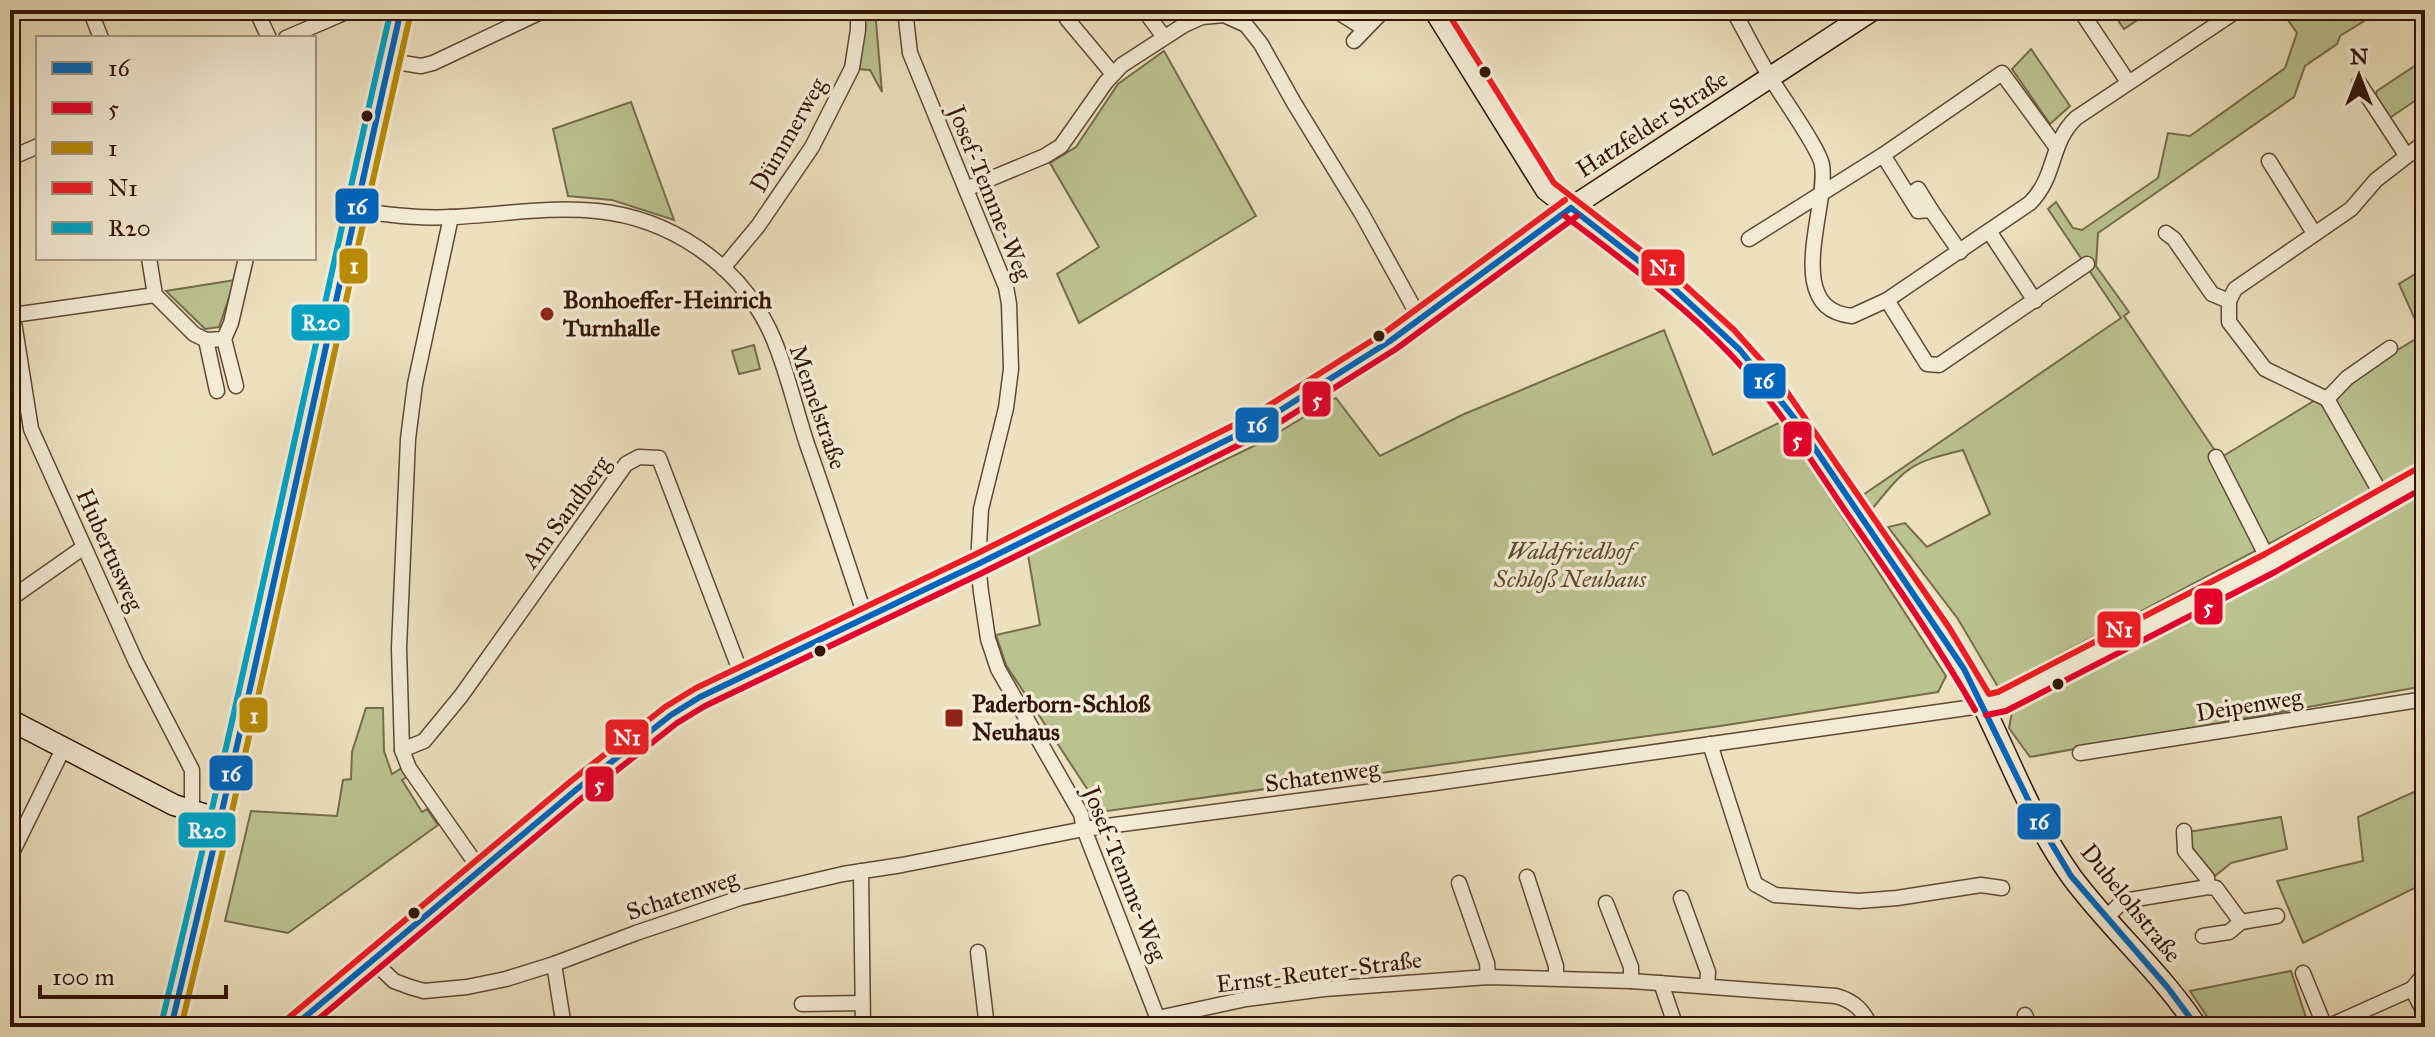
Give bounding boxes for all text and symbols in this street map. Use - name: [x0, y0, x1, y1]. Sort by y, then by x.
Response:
- legend: [36, 36, 316, 260]
- north arrow: [2319, 36, 2399, 116]
- text: N: [2350, 43, 2369, 70]
- text: 16: [108, 53, 130, 83]
- unlabelled marker: [1477, 64, 1493, 80]
- street label: Hatzfelder Straße: [1570, 64, 1734, 184]
- street label: Dümmerweg: [743, 71, 833, 198]
- text: 5: [108, 93, 119, 123]
- street label: Josef-Temme-Weg: [940, 98, 1039, 285]
- unlabelled marker: [359, 108, 375, 124]
- text: 1: [108, 133, 117, 163]
- text: N1: [108, 173, 138, 203]
- line badge: 16: [334, 187, 380, 225]
- text: 16: [347, 193, 369, 220]
- text: R20: [108, 213, 151, 243]
- line badge: 1: [338, 247, 369, 285]
- line badge: N1: [1640, 248, 1686, 287]
- text: 1: [350, 252, 359, 279]
- text: N1: [1649, 254, 1677, 281]
- place label: Bonhoeffer-Heinrich Turnhalle: [562, 285, 773, 343]
- line badge: R20: [290, 303, 351, 342]
- marker: Bonhoeffer-Heinrich Turnhalle: [538, 305, 556, 323]
- text: R20: [301, 309, 341, 336]
- unlabelled marker: [1371, 328, 1387, 344]
- street label: Memelstraße: [783, 341, 853, 473]
- line badge: 16: [1742, 362, 1787, 400]
- text: 16: [1754, 367, 1776, 394]
- line badge: 5: [1301, 380, 1332, 418]
- text: 5: [1312, 386, 1323, 413]
- line badge: 16: [1234, 406, 1280, 444]
- text: 16: [1247, 411, 1269, 438]
- line badge: 5: [1782, 420, 1813, 458]
- text: 5: [1792, 426, 1803, 453]
- street label: Am Sandberg: [514, 449, 617, 575]
- street label: Hubertusweg: [70, 484, 151, 617]
- park label: Waldfriedhof Schloß Neuhaus: [1493, 536, 1647, 594]
- line badge: 5: [2193, 587, 2224, 626]
- text: 5: [2203, 593, 2214, 620]
- line badge: N1: [2096, 610, 2142, 649]
- text: N1: [2105, 616, 2133, 643]
- unlabelled marker: [812, 643, 828, 659]
- unlabelled marker: [2050, 676, 2066, 692]
- street label: Deipenweg: [2194, 682, 2305, 728]
- place label: Paderborn-Schloß Neuhaus: [972, 689, 1151, 747]
- line badge: 1: [238, 696, 269, 734]
- text: 1: [250, 702, 259, 729]
- marker: Paderborn-Schloß Neuhaus: [943, 707, 965, 729]
- line badge: N1: [604, 718, 650, 756]
- text: N1: [613, 724, 641, 751]
- street label: Schatenweg: [1263, 753, 1382, 799]
- line badge: 16: [208, 754, 254, 792]
- text: 16: [221, 760, 243, 787]
- line badge: 5: [584, 765, 615, 803]
- text: 5: [594, 771, 605, 798]
- street label: Josef-Temme-Weg: [1075, 779, 1174, 966]
- line badge: 16: [2016, 802, 2062, 841]
- text: 16: [2029, 808, 2051, 835]
- line badge: R20: [177, 811, 237, 849]
- text: R20: [187, 817, 227, 844]
- street label: Dubelohstraße: [2074, 838, 2188, 968]
- street label: Schatenweg: [623, 863, 742, 927]
- unlabelled marker: [406, 905, 422, 921]
- street label: Ernst-Reuter-Straße: [1214, 944, 1424, 1000]
- scale bar: [40, 949, 226, 999]
- text: 100 m: [52, 962, 115, 992]

